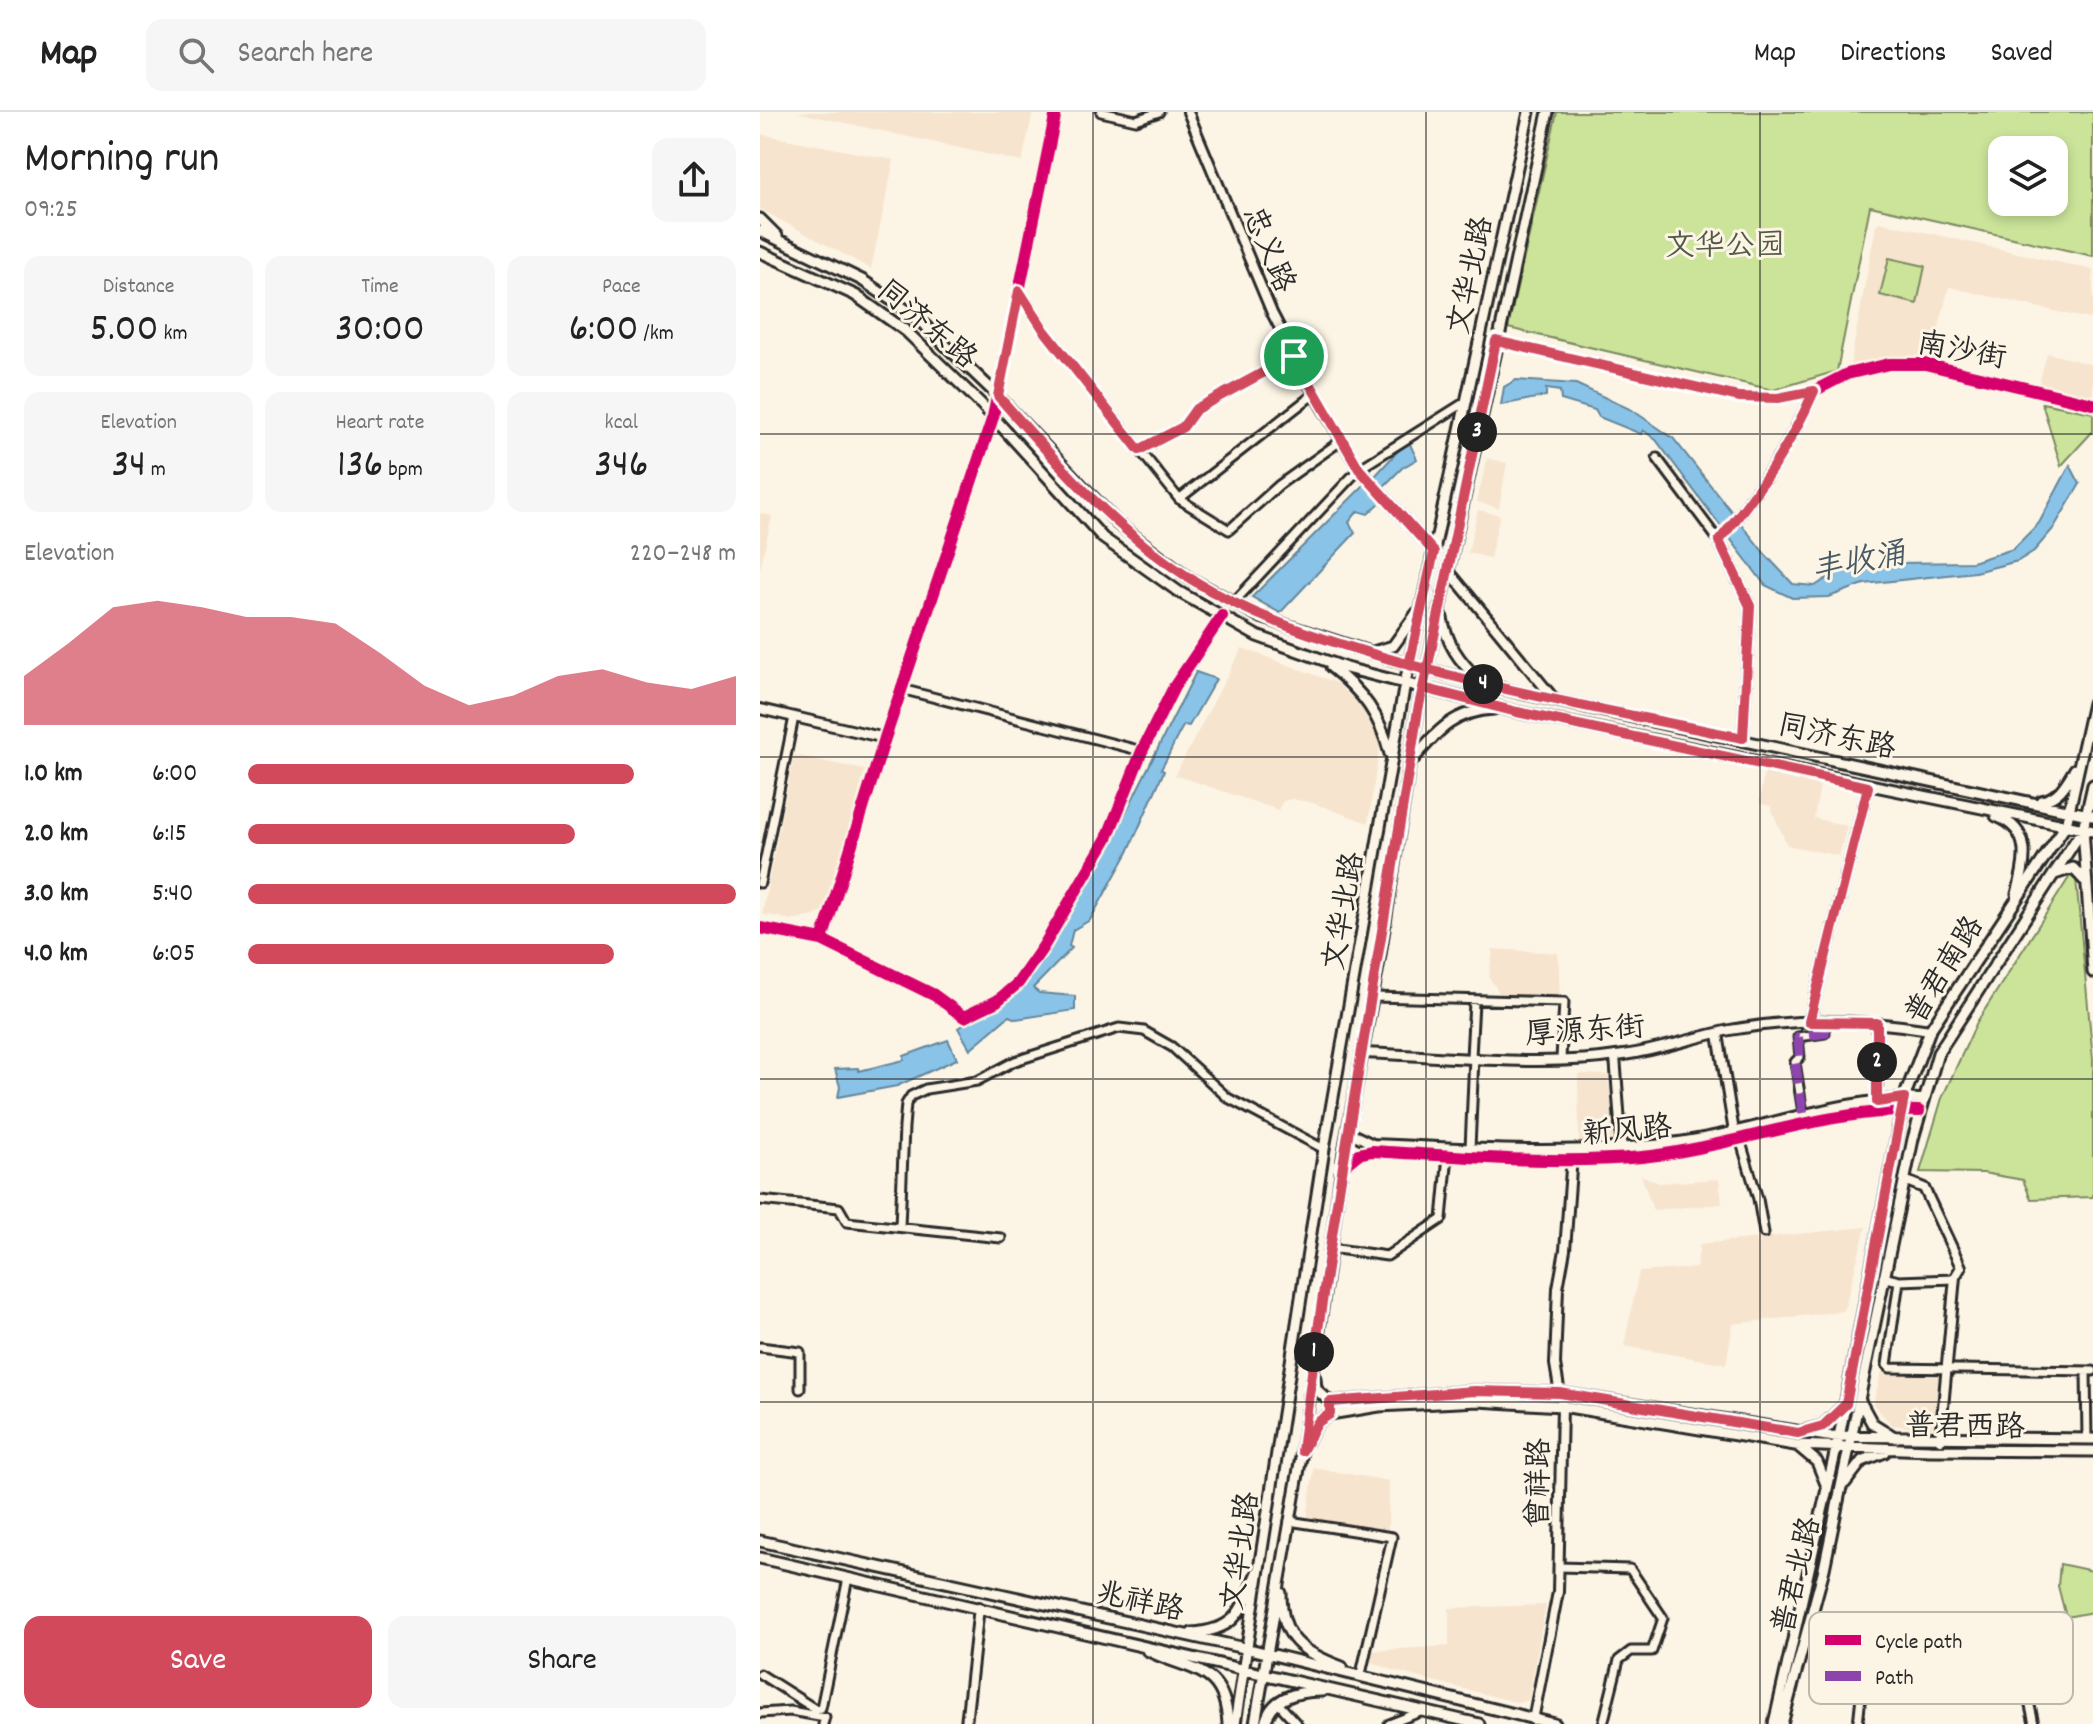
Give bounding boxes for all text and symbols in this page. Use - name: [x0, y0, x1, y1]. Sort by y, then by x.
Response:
- search box: [146, 19, 706, 91]
- text: Map: [40, 28, 98, 83]
- icon: search: [174, 33, 218, 77]
- text: Search here: [238, 34, 373, 77]
- text: Map: [1754, 35, 1796, 75]
- text: Directions: [1840, 35, 1946, 75]
- text: Saved: [1990, 35, 2053, 75]
- text: Morning run: [24, 130, 219, 193]
- map controls: [1988, 136, 2068, 216]
- button: layers: [1988, 136, 2068, 216]
- button: share: [652, 138, 736, 222]
- text: 09:25: [24, 192, 78, 229]
- street label: 忠义路: [1228, 201, 1303, 301]
- street label: 文华北路: [1440, 213, 1507, 339]
- park label: 文华公园: [1665, 227, 1785, 270]
- street label: 同济东路: [865, 271, 985, 381]
- text: Distance: [103, 272, 175, 303]
- text: Time: [361, 272, 399, 303]
- text: Pace: [602, 272, 641, 303]
- text: 5.00: [90, 303, 158, 360]
- text: 30:00: [335, 303, 425, 360]
- text: 6:00: [569, 303, 639, 360]
- text: km: [158, 319, 188, 350]
- text: /km: [639, 319, 674, 350]
- pin: [1260, 322, 1328, 390]
- street label: 南沙街: [1913, 324, 2009, 382]
- icon: arrive: [1272, 334, 1316, 378]
- text: Elevation: [100, 408, 177, 439]
- text: Heart rate: [336, 408, 424, 439]
- text: kcal: [605, 408, 638, 439]
- pin: 3: [1457, 412, 1497, 452]
- text: 3: [1472, 416, 1482, 447]
- text: 34: [111, 439, 146, 496]
- text: 136: [337, 439, 383, 496]
- text: 346: [594, 439, 648, 496]
- text: m: [146, 455, 166, 486]
- text: bpm: [383, 455, 423, 486]
- water label: 丰收涌: [1807, 533, 1911, 597]
- text: Elevation: [24, 536, 114, 573]
- text: 220–248 m: [630, 536, 736, 573]
- pin: 4: [1463, 664, 1503, 704]
- text: 4: [1478, 668, 1488, 699]
- street label: 同济东路: [1773, 706, 1899, 773]
- text: 1.0 km: [24, 756, 83, 793]
- text: 6:00: [152, 756, 197, 793]
- text: 2.0 km: [24, 816, 88, 853]
- text: 6:15: [152, 816, 187, 853]
- street label: 文华北路: [1315, 849, 1378, 975]
- text: 3.0 km: [24, 876, 89, 913]
- text: 5:40: [152, 876, 193, 913]
- street label: 普君南路: [1897, 909, 1997, 1034]
- text: 4.0 km: [24, 936, 88, 973]
- text: 6:05: [152, 936, 195, 973]
- street label: 厚源东街: [1524, 1008, 1647, 1059]
- pin: 2: [1857, 1042, 1897, 1082]
- text: 2: [1872, 1046, 1882, 1077]
- street label: 新风路: [1581, 1108, 1674, 1159]
- pin: 1: [1294, 1332, 1334, 1372]
- text: 1: [1312, 1336, 1316, 1367]
- street label: 普君西路: [1905, 1407, 2025, 1452]
- street label: 曾祥路: [1519, 1438, 1564, 1528]
- street label: 文华北路: [1214, 1489, 1273, 1614]
- street label: 普君北路: [1764, 1513, 1835, 1640]
- street label: 兆祥路: [1091, 1574, 1188, 1635]
- legend: [1809, 1612, 2073, 1704]
- button: Save: [24, 1616, 372, 1708]
- button: Share: [388, 1616, 736, 1708]
- text: Cycle path: [1875, 1628, 1962, 1659]
- text: Path: [1875, 1664, 1914, 1695]

